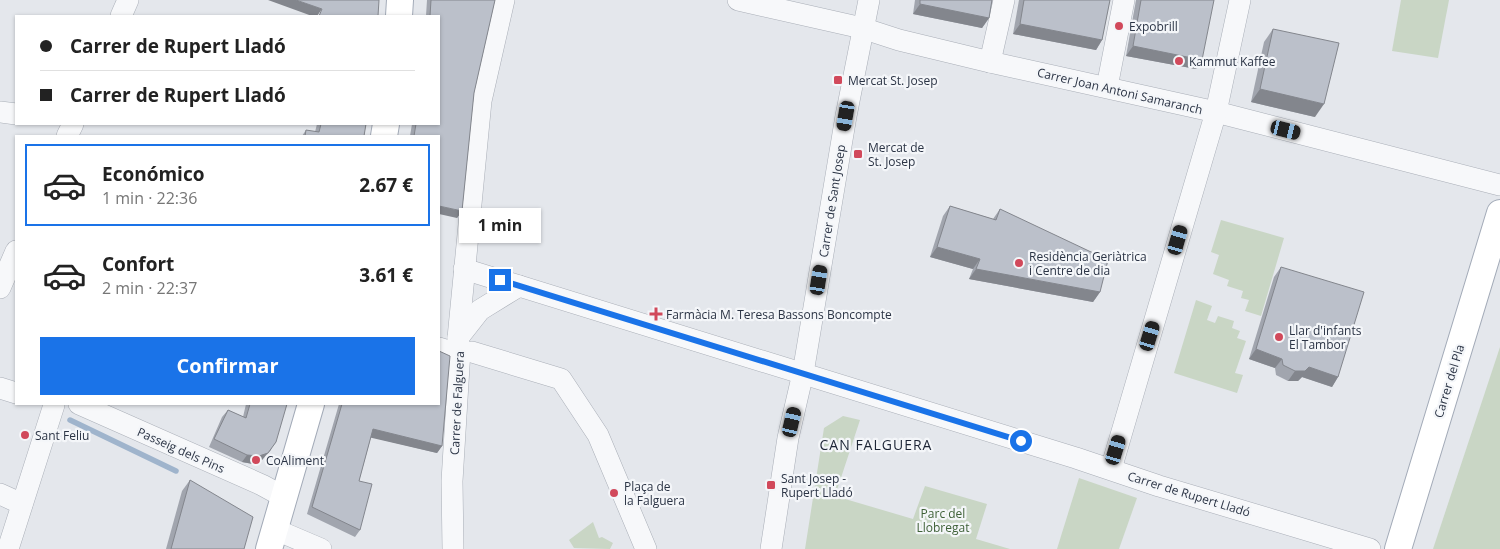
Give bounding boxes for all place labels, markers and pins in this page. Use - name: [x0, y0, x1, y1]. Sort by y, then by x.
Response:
- place label: Expobrill: [1129, 18, 1178, 35]
- marker: Expobrill: [1113, 20, 1125, 32]
- place label: Kammut Kaffee: [1189, 53, 1276, 70]
- marker: Kammut Kaffee: [1173, 55, 1185, 67]
- place label: Mercat St. Josep: [848, 72, 938, 89]
- marker: Mercat St. Josep: [832, 74, 844, 86]
- place label: Mercat de St. Josep: [868, 139, 925, 170]
- marker: Mercat de St. Josep: [852, 148, 864, 160]
- place label: Residència Geriàtrica i Centre de dia: [1029, 248, 1147, 279]
- marker: Residència Geriàtrica i Centre de dia: [1013, 257, 1025, 269]
- place label: Farmàcia M. Teresa Bassons Boncompte: [666, 306, 892, 323]
- marker: Farmàcia M. Teresa Bassons Boncompte: [650, 308, 662, 320]
- place label: Llar d'infants El Tambor: [1289, 322, 1362, 353]
- marker: Llar d'infants El Tambor: [1273, 331, 1285, 343]
- place label: Sant Feliu: [35, 427, 89, 444]
- marker: Sant Feliu: [19, 429, 31, 441]
- place label: CoAliment: [266, 452, 324, 469]
- marker: CoAliment: [250, 454, 262, 466]
- place label: Sant Josep - Rupert Lladó: [781, 470, 853, 501]
- place label: Plaça de la Falguera: [624, 478, 685, 509]
- marker: Sant Josep - Rupert Lladó: [765, 479, 777, 491]
- marker: Plaça de la Falguera: [608, 487, 620, 499]

